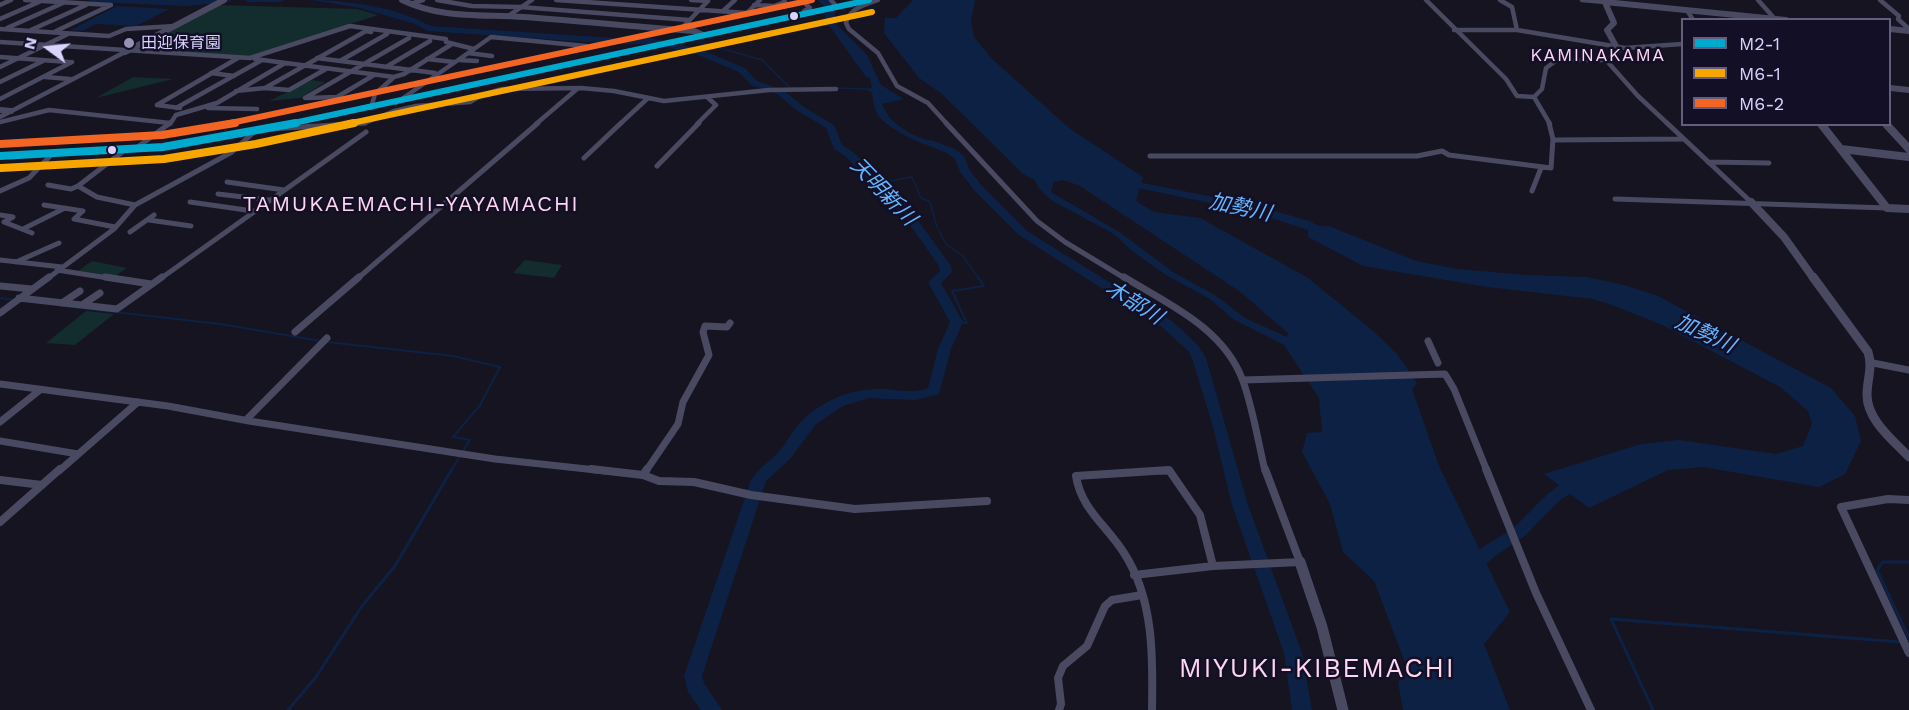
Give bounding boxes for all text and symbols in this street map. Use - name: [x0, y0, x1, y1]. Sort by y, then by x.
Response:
- unlabelled marker: [788, 10, 800, 22]
- north arrow: [18, 18, 78, 78]
- legend: [1681, 18, 1891, 126]
- place label: 田迎保育園: [141, 33, 221, 53]
- text: M2-1: [1739, 33, 1780, 54]
- text: N: [19, 35, 41, 51]
- marker: 田迎保育園: [122, 36, 136, 50]
- district label: KAMINAKAMA: [1530, 45, 1666, 67]
- text: M6-1: [1739, 63, 1781, 84]
- text: M6-2: [1739, 93, 1784, 114]
- unlabelled marker: [106, 144, 118, 156]
- water label: 天明新川: [845, 153, 921, 231]
- water label: 加勢川: [1207, 189, 1273, 227]
- district label: TAMUKAEMACHI-YAYAMACHI: [243, 192, 579, 218]
- water label: 木部川: [1101, 276, 1167, 330]
- water label: 加勢川: [1671, 309, 1739, 359]
- district label: MIYUKI-KIBEMACHI: [1179, 653, 1455, 685]

